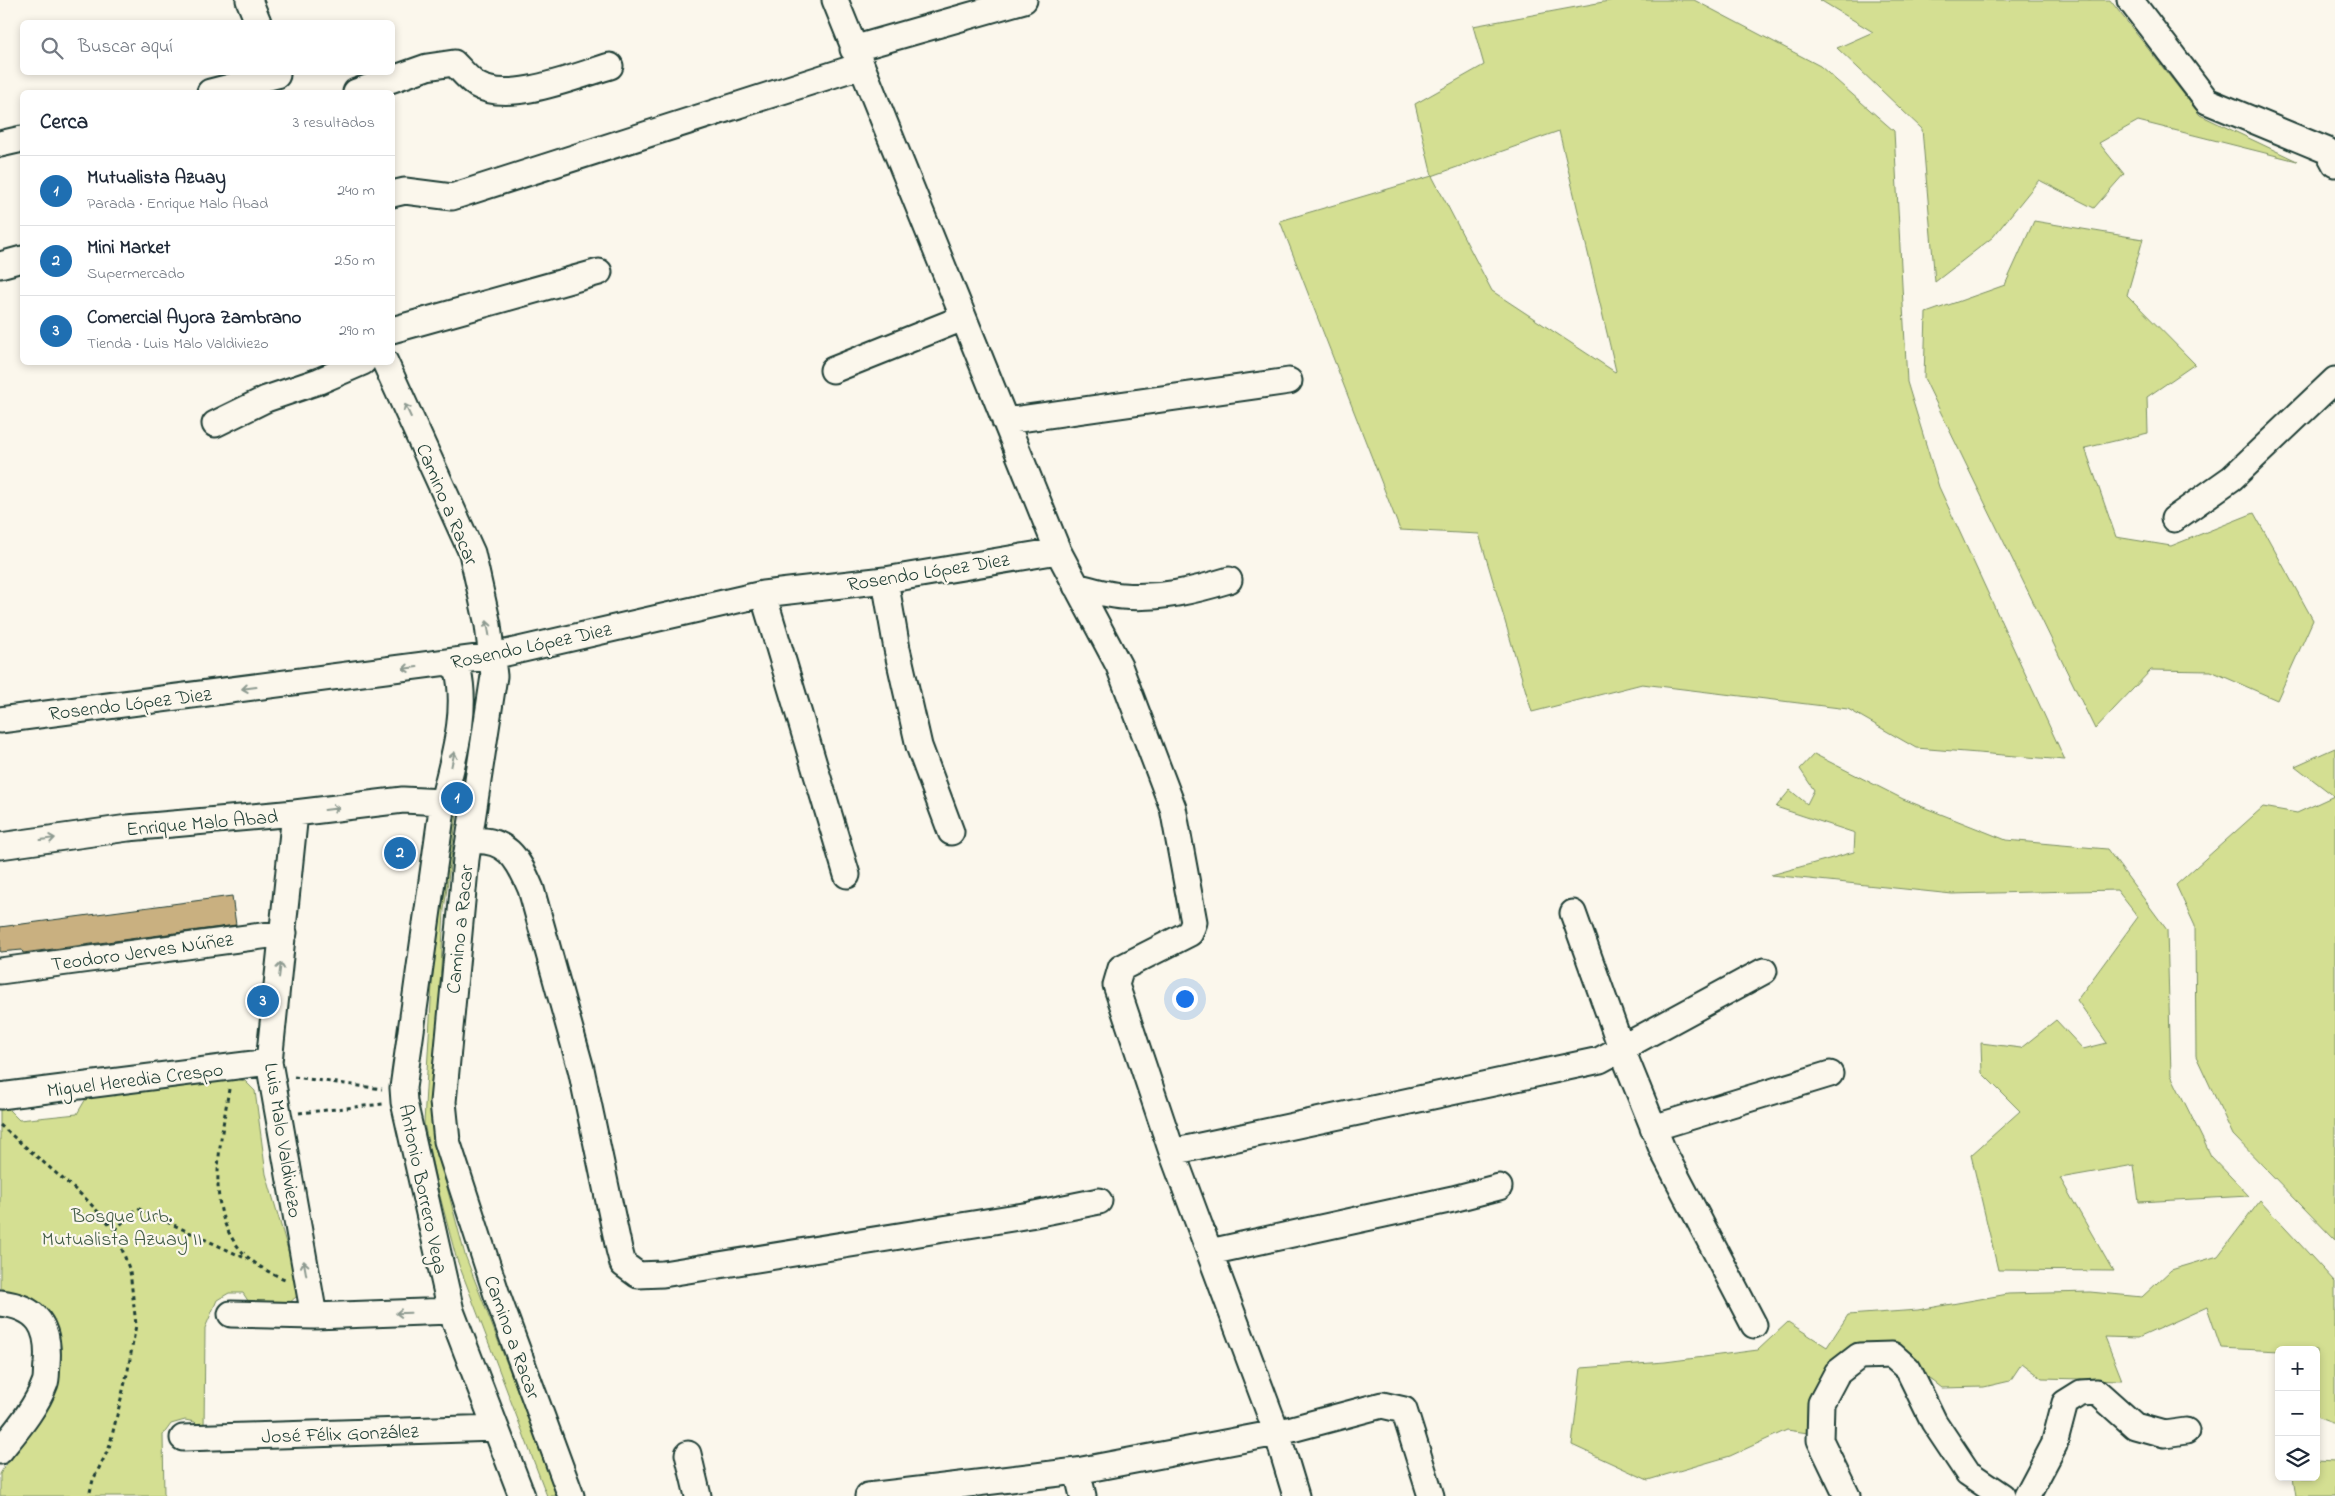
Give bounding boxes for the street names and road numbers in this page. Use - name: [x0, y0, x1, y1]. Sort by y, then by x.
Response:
- street label: Camino a Racar: [407, 440, 485, 571]
- street label: Rosendo López Diez: [845, 546, 1012, 601]
- street label: Rosendo López Diez: [448, 616, 615, 679]
- street label: Rosendo López Diez: [47, 681, 214, 730]
- street label: Enrique Malo Abad: [125, 803, 279, 846]
- street label: Camino a Racar: [440, 862, 483, 995]
- street label: Teodoro Jerves Núñez: [49, 926, 236, 981]
- street label: Miguel Heredia Crespo: [45, 1056, 225, 1108]
- street label: Luis Malo Valdiviezo: [255, 1061, 308, 1220]
- street label: Antonio Borrero Vega: [388, 1102, 454, 1277]
- street label: Camino a Racar: [475, 1272, 547, 1405]
- street label: José Félix González: [261, 1418, 420, 1453]

